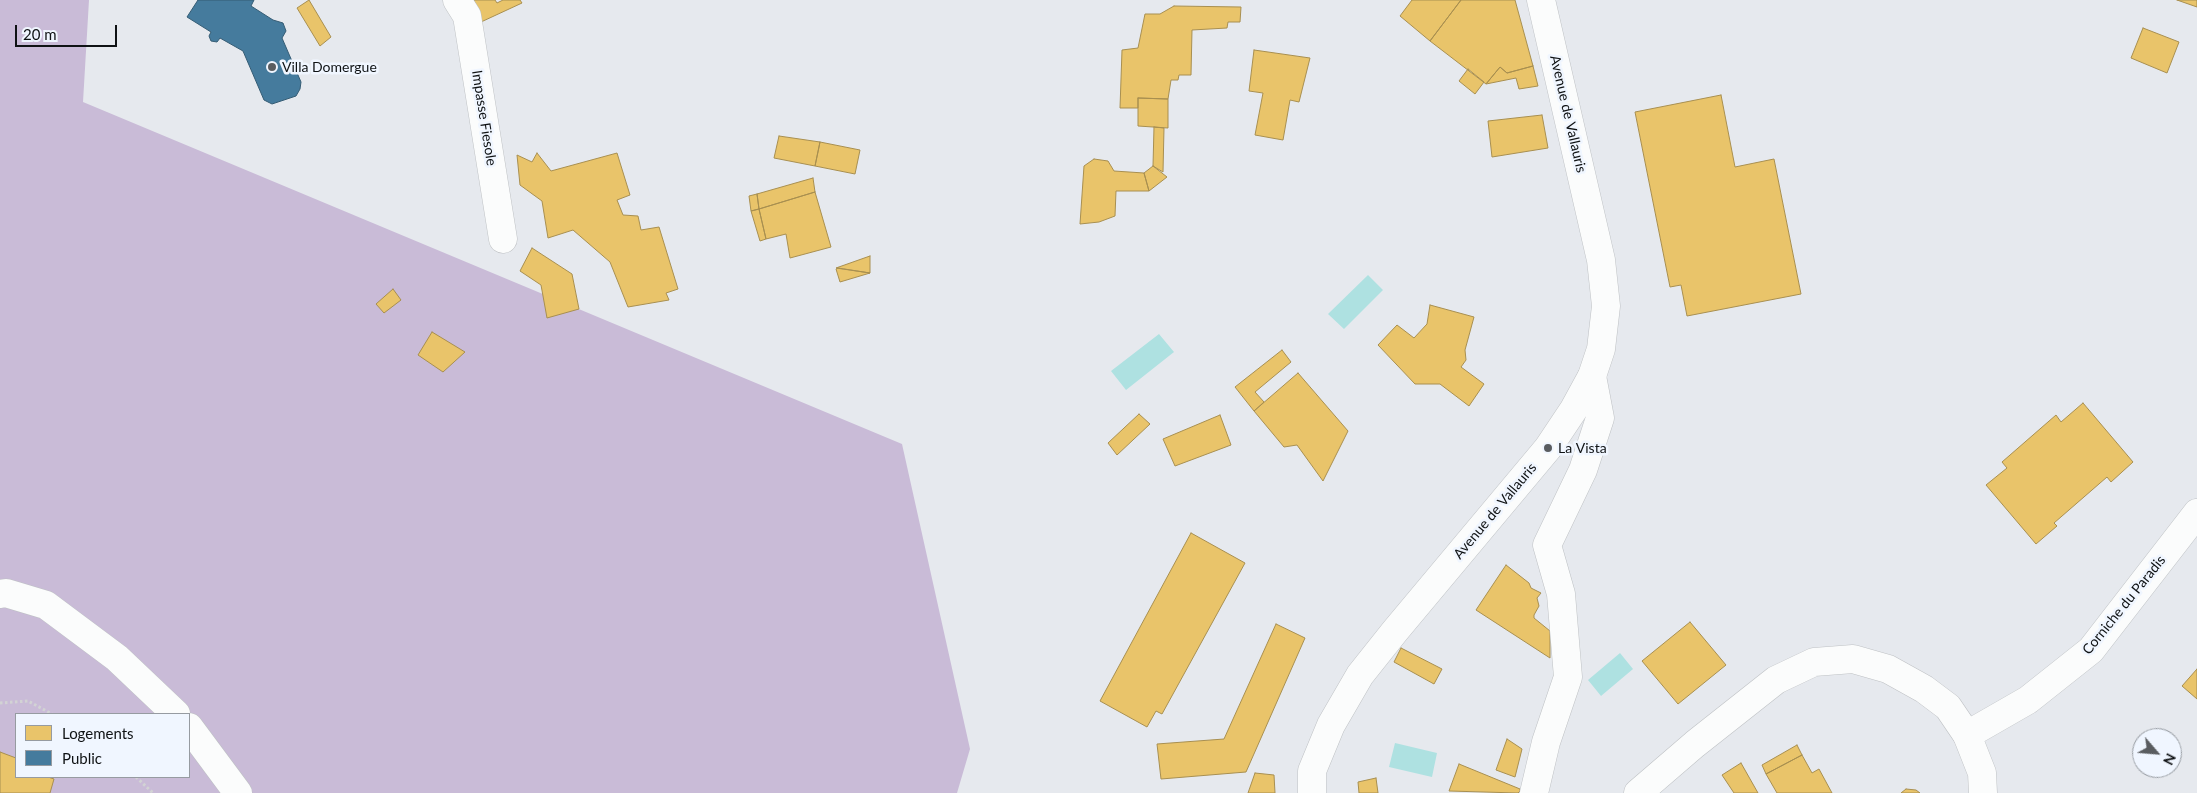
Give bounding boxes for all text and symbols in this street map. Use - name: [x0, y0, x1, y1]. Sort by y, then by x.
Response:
- scale bar: [18, 15, 120, 47]
- text: 20 m: [23, 25, 57, 43]
- street label: Avenue de Vallauris: [1546, 54, 1590, 174]
- place label: Villa Domergue: [282, 59, 377, 75]
- marker: Villa Domergue: [266, 61, 278, 73]
- street label: Impasse Fiesole: [468, 69, 500, 167]
- place label: La Vista: [1558, 440, 1607, 456]
- marker: La Vista: [1542, 442, 1554, 454]
- street label: Avenue de Vallauris: [1450, 460, 1540, 562]
- street label: Corniche du Paradis: [2079, 552, 2169, 658]
- legend: [15, 713, 190, 778]
- text: Logements: [62, 724, 134, 742]
- north arrow: [2132, 728, 2182, 778]
- text: Public: [62, 749, 102, 767]
- text: N: [2160, 751, 2180, 768]

